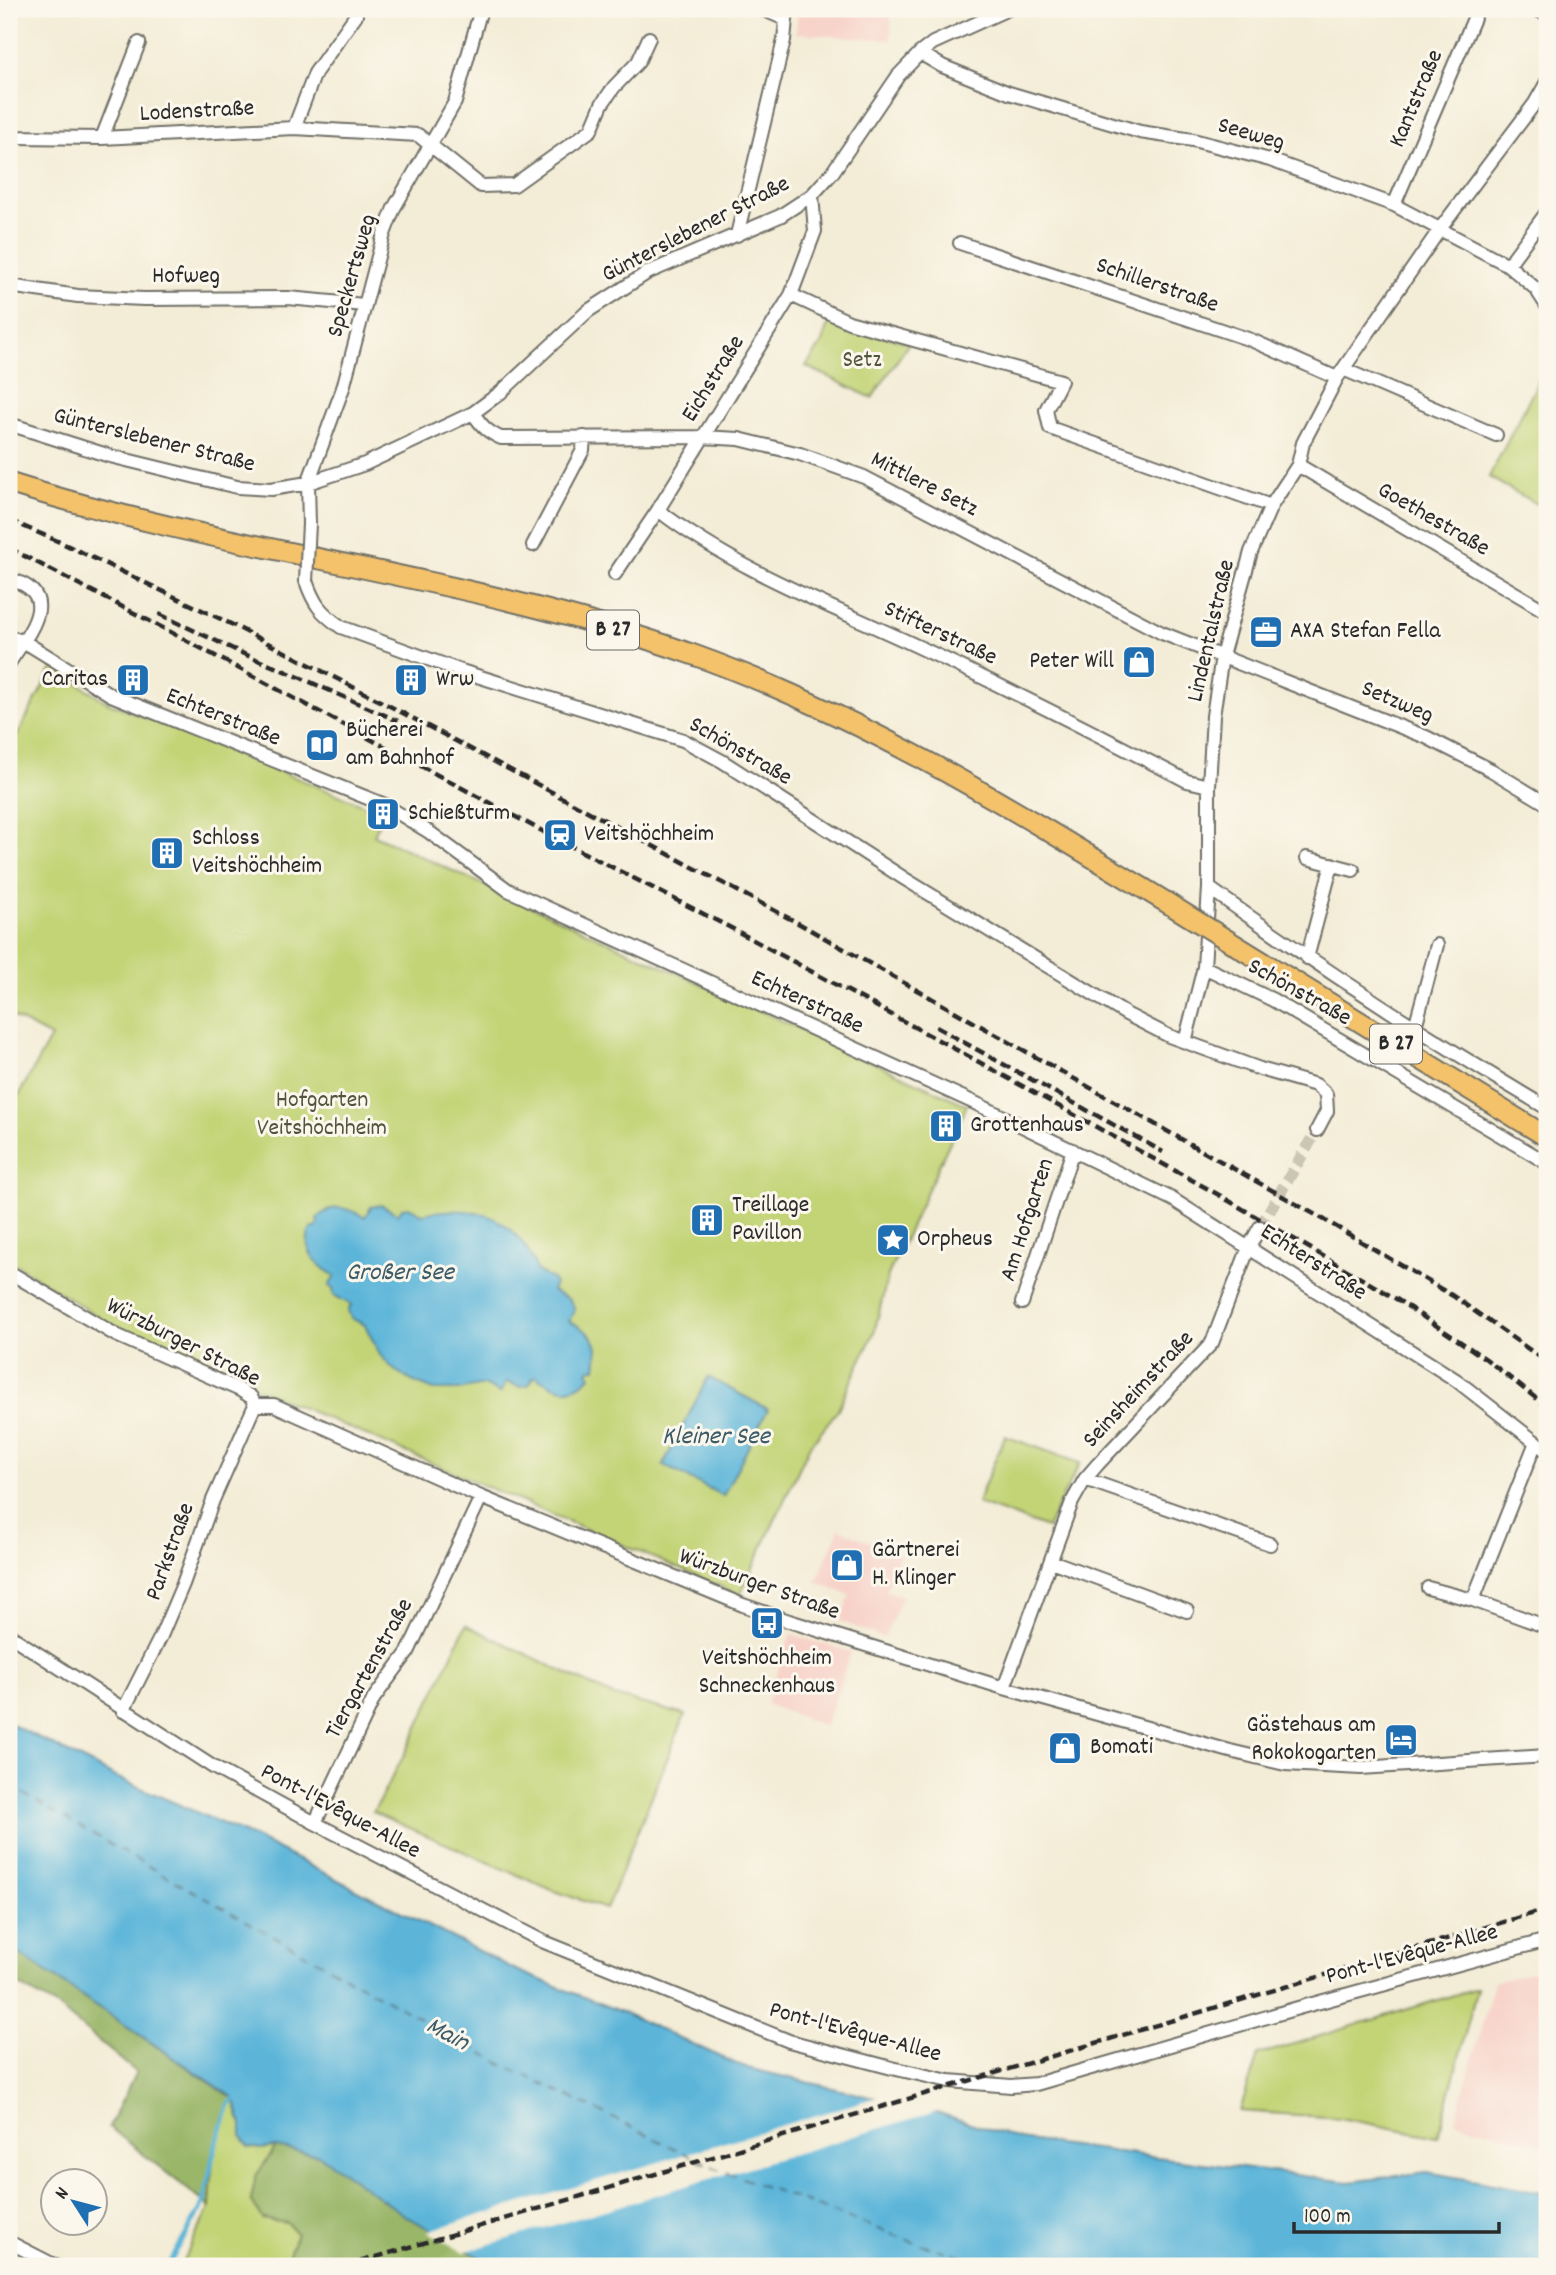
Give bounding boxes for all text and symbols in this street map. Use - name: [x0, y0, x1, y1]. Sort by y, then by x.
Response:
- street label: Kantstraße: [1381, 45, 1453, 153]
- street label: Lodenstraße: [139, 92, 255, 132]
- street label: Seeweg: [1214, 109, 1288, 161]
- street label: Günterslebener Straße: [596, 168, 796, 292]
- street label: Speckertsweg: [319, 210, 387, 342]
- street label: Schillerstraße: [1091, 249, 1223, 323]
- street label: Hofweg: [152, 260, 220, 294]
- street label: Eichstraße: [674, 329, 754, 429]
- park label: Setz: [842, 344, 882, 378]
- street label: Günterslebener Straße: [50, 399, 258, 483]
- street label: Mittlere Setz: [864, 443, 984, 527]
- street label: Goethestraße: [1370, 474, 1496, 566]
- street label: Lindentalstraße: [1179, 556, 1245, 706]
- street label: Stifterstraße: [878, 593, 1002, 675]
- road number: B 27: [587, 610, 639, 650]
- office icon: AXA Stefan Fella: [1247, 613, 1285, 651]
- place label: AXA Stefan Fella: [1290, 615, 1441, 649]
- shop icon: Peter Will: [1120, 643, 1158, 681]
- place label: Peter Will: [1029, 645, 1114, 679]
- building icon: Caritas: [114, 661, 152, 699]
- building icon: Wrw: [392, 661, 430, 699]
- place label: Caritas: [41, 663, 108, 697]
- place label: Wrw: [436, 663, 474, 697]
- street label: Setzweg: [1356, 673, 1438, 733]
- street label: Echterstraße: [161, 680, 285, 756]
- street label: Schönstraße: [682, 709, 798, 795]
- place label: Bücherei am Bahnhof: [346, 714, 455, 776]
- library icon: Bücherei am Bahnhof: [303, 726, 341, 764]
- building icon: Schießturm: [364, 795, 402, 833]
- place label: Schießturm: [408, 797, 510, 831]
- station icon: Veitshöchheim: [541, 816, 579, 854]
- place label: Veitshöchheim: [584, 818, 714, 852]
- place label: Schloss Veitshöchheim: [192, 822, 322, 884]
- building icon: Schloss Veitshöchheim: [148, 834, 186, 872]
- street label: Schönstraße: [1241, 950, 1357, 1036]
- street label: Echterstraße: [745, 962, 869, 1044]
- road number: B 27: [1370, 1024, 1422, 1064]
- park label: Hofgarten Veitshöchheim: [257, 1084, 387, 1146]
- building icon: Grottenhaus: [927, 1107, 965, 1145]
- place label: Grottenhaus: [970, 1109, 1084, 1143]
- street label: Am Hofgarten: [992, 1154, 1064, 1286]
- place label: Treillage Pavillon: [732, 1189, 809, 1251]
- building icon: Treillage Pavillon: [688, 1201, 726, 1239]
- street label: Echterstraße: [1253, 1216, 1373, 1310]
- place icon: Orpheus: [874, 1221, 912, 1259]
- place label: Orpheus: [917, 1223, 993, 1257]
- water label: Großer See: [346, 1255, 456, 1292]
- street label: Würzburger Straße: [100, 1290, 266, 1396]
- street label: Seinsheimstraße: [1075, 1323, 1203, 1457]
- water label: Kleiner See: [662, 1419, 771, 1456]
- street label: Parkstraße: [138, 1498, 204, 1606]
- place label: Gärtnerei H. Klinger: [872, 1534, 959, 1596]
- street label: Würzburger Straße: [674, 1540, 844, 1630]
- shop icon: Gärtnerei H. Klinger: [828, 1546, 866, 1584]
- street label: Tiergartenstraße: [317, 1593, 423, 1745]
- bus stop icon: Veitshöchheim Schneckenhaus: [748, 1604, 786, 1642]
- place label: Veitshöchheim Schneckenhaus: [699, 1642, 835, 1704]
- place label: Gästehaus am Rokokogarten: [1246, 1709, 1376, 1771]
- hotel icon: Gästehaus am Rokokogarten: [1382, 1721, 1420, 1759]
- shop icon: Bomati: [1046, 1729, 1084, 1767]
- place label: Bomati: [1090, 1731, 1153, 1765]
- street label: Pont-l'Evêque-Allee: [254, 1755, 426, 1869]
- street label: Pont-l'Evêque-Allee: [1322, 1916, 1502, 1994]
- street label: Pont-l'Evêque-Allee: [765, 1994, 945, 2072]
- water label: Main: [419, 2008, 476, 2062]
- north arrow: [38, 2166, 108, 2236]
- text: N: [49, 2182, 77, 2206]
- scale bar: [1294, 2191, 1498, 2235]
- text: 100 m: [1304, 2203, 1351, 2233]

